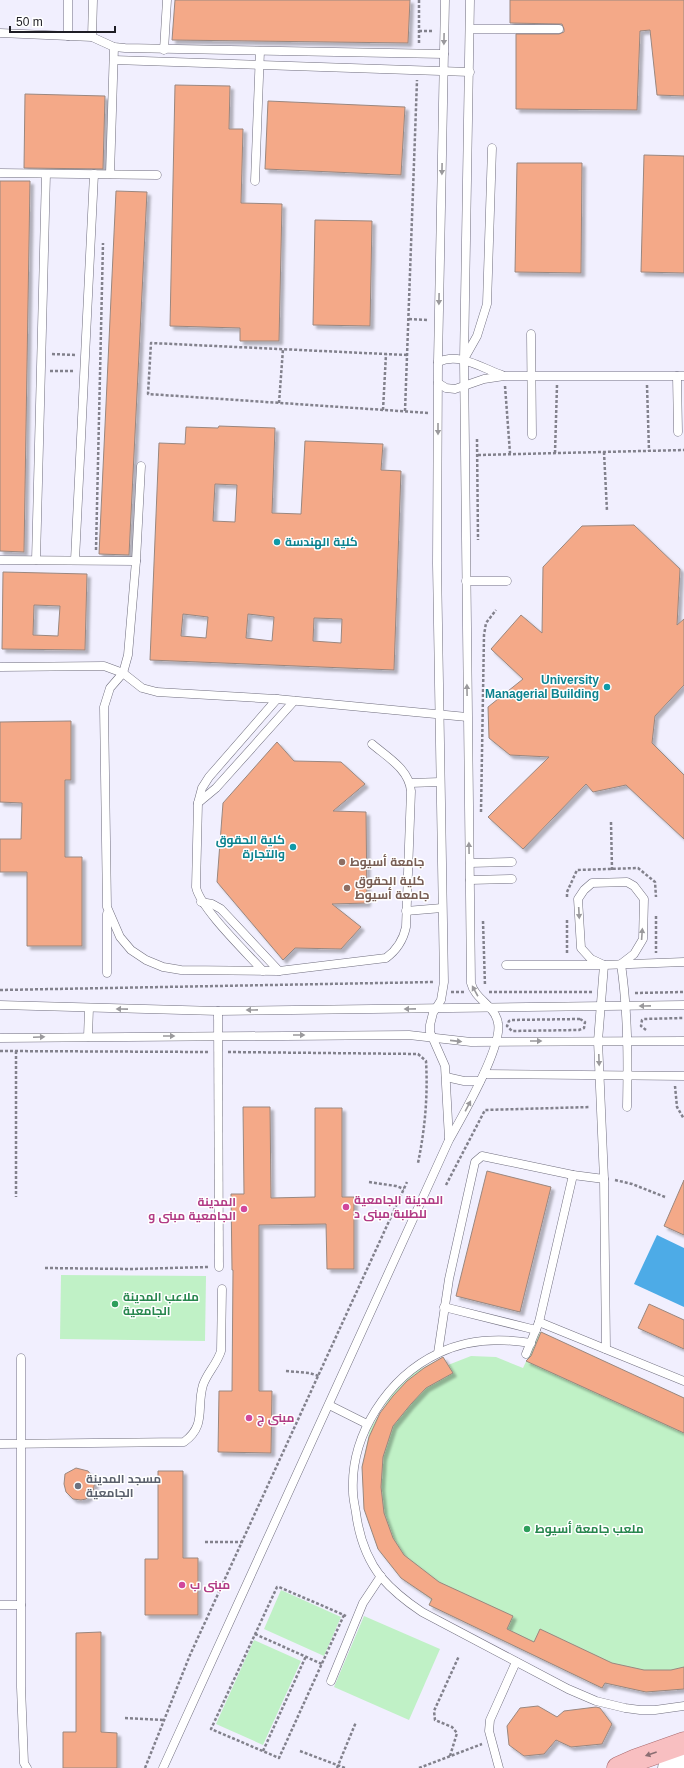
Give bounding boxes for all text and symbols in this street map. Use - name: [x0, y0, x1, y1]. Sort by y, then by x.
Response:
- scale bar: [10, 8, 115, 34]
- text: 50 m: [16, 15, 43, 29]
- one-way arrow: [441, 33, 448, 45]
- one-way arrow: [439, 163, 445, 176]
- one-way arrow: [436, 293, 442, 306]
- one-way arrow: [435, 423, 441, 436]
- place label: كلية الهندسة: [285, 535, 358, 550]
- marker: كلية الهندسة: [272, 537, 282, 547]
- place label: University Managerial Building: [485, 673, 599, 701]
- marker: University Managerial Building: [602, 682, 612, 692]
- one-way arrow: [464, 683, 470, 696]
- place label: كلية الحقوق والتجارة: [216, 833, 285, 862]
- one-way arrow: [466, 841, 472, 854]
- marker: كلية الحقوق والتجارة: [288, 842, 298, 852]
- place label: جامعة أسيوط: [350, 854, 425, 870]
- marker: جامعة أسيوط: [337, 857, 347, 867]
- place label: كلية الحقوق جامعة أسيوط: [355, 874, 430, 903]
- marker: كلية الحقوق جامعة أسيوط: [342, 883, 352, 893]
- one-way arrow: [575, 907, 582, 919]
- one-way arrow: [639, 928, 646, 940]
- one-way arrow: [472, 985, 478, 997]
- one-way arrow: [638, 1003, 651, 1009]
- one-way arrow: [115, 1006, 128, 1012]
- one-way arrow: [403, 1006, 416, 1012]
- one-way arrow: [245, 1007, 258, 1013]
- one-way arrow: [293, 1032, 306, 1038]
- one-way arrow: [163, 1033, 176, 1039]
- one-way arrow: [33, 1034, 46, 1040]
- one-way arrow: [450, 1038, 462, 1045]
- one-way arrow: [530, 1038, 543, 1044]
- one-way arrow: [596, 1054, 602, 1067]
- one-way arrow: [464, 1100, 471, 1111]
- place label: المدينة الجامعية للطلبة مبنى د: [354, 1193, 443, 1222]
- place label: المدينة الجامعية مبنى و: [148, 1195, 236, 1224]
- marker: المدينة الجامعية للطلبة مبنى د: [341, 1202, 351, 1212]
- marker: المدينة الجامعية مبنى و: [239, 1204, 249, 1214]
- place label: ملاعب المدينة الجامعية: [123, 1290, 199, 1318]
- marker: ملاعب المدينة الجامعية: [110, 1299, 120, 1309]
- place label: مبنى ج: [257, 1411, 294, 1427]
- marker: مبنى ج: [244, 1413, 254, 1423]
- place label: مسجد المدينة الجامعية: [86, 1472, 161, 1500]
- marker: مسجد المدينة الجامعية: [73, 1481, 83, 1491]
- place label: ملعب جامعة أسيوط: [535, 1521, 644, 1537]
- marker: ملعب جامعة أسيوط: [522, 1524, 532, 1534]
- place label: مبنى ب: [190, 1578, 230, 1593]
- marker: مبنى ب: [177, 1580, 187, 1590]
- one-way arrow: [644, 1752, 656, 1758]

